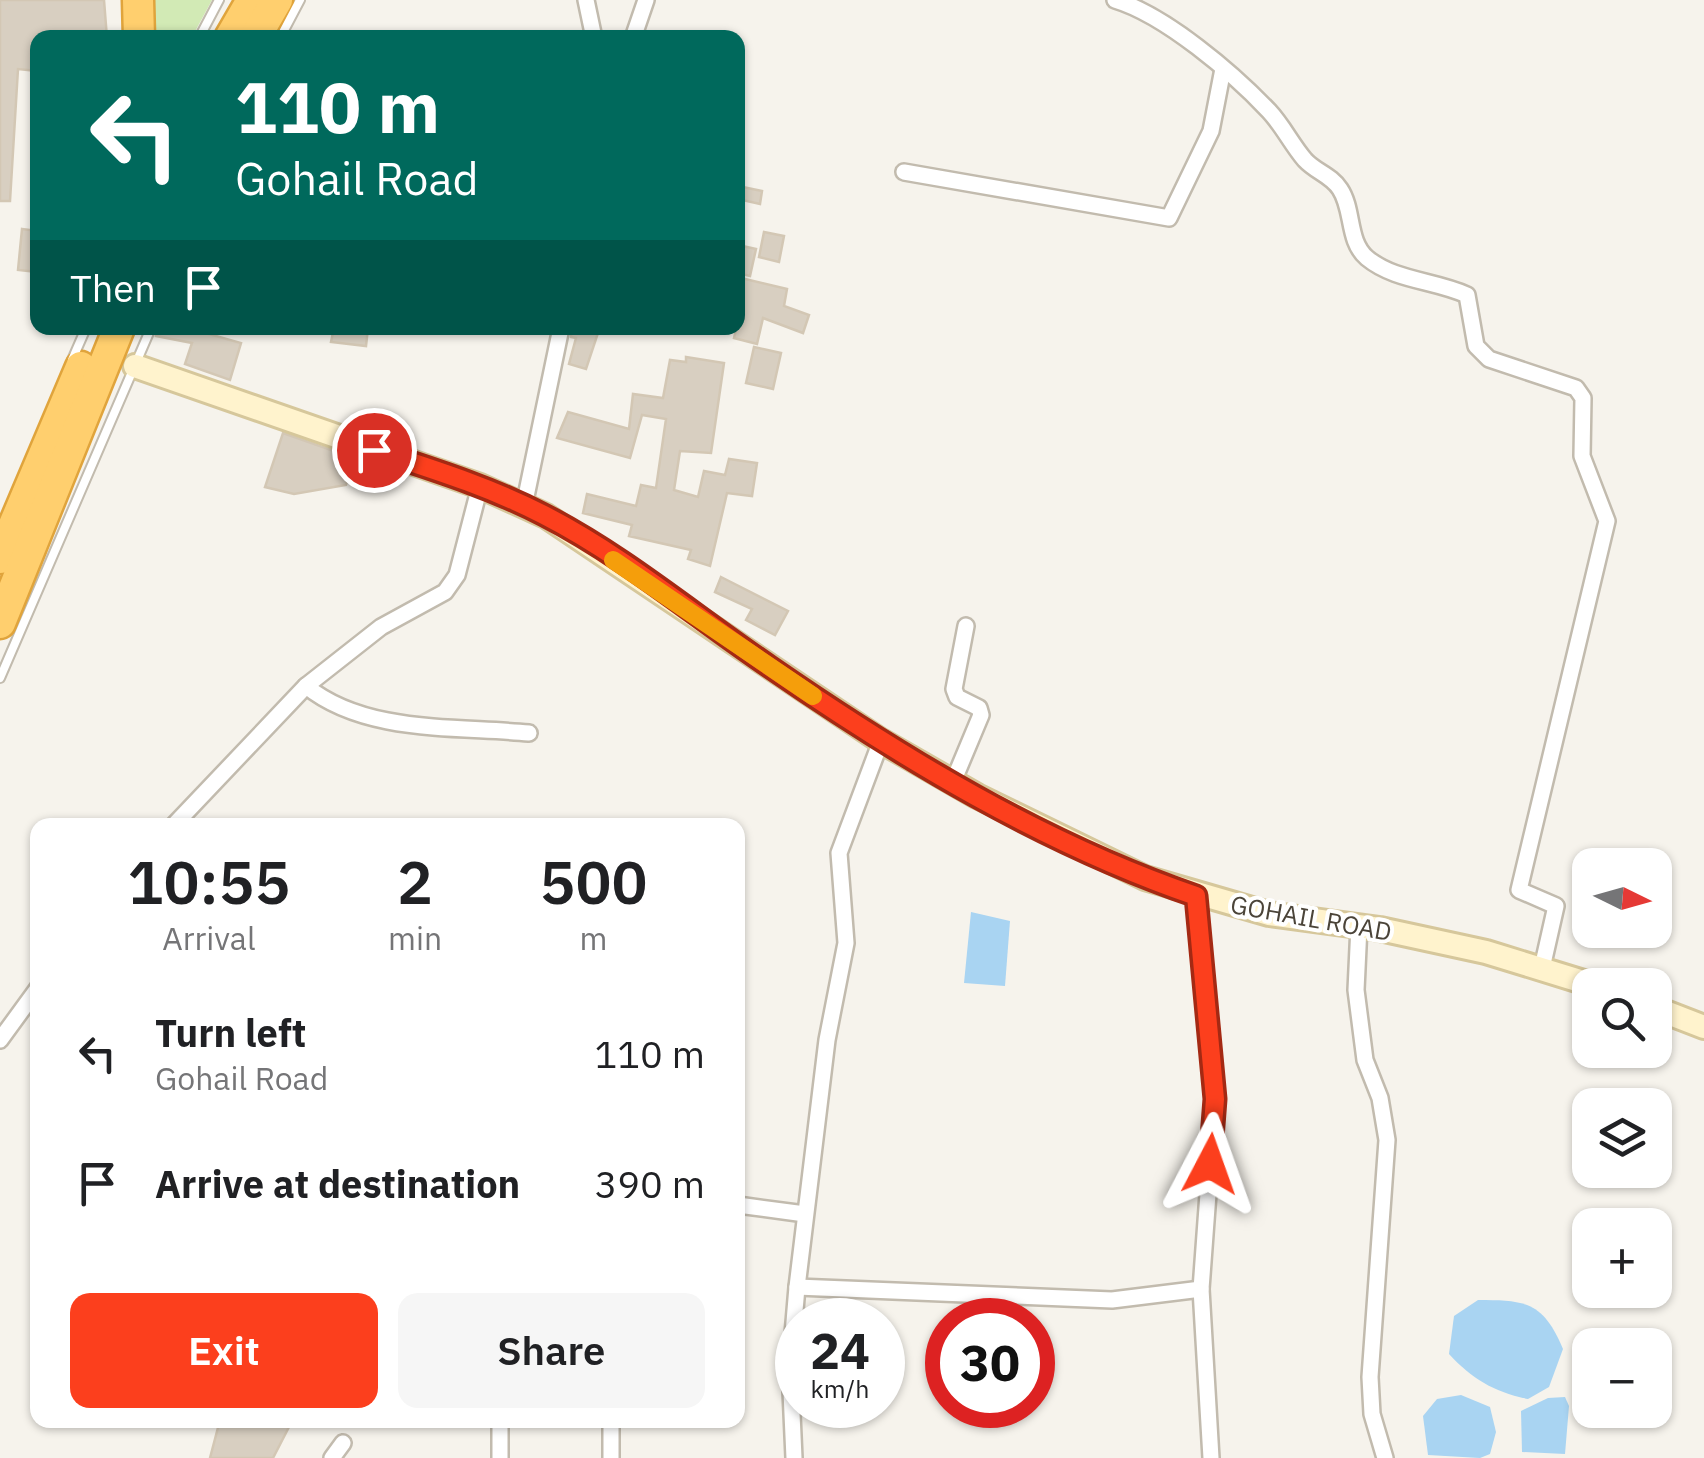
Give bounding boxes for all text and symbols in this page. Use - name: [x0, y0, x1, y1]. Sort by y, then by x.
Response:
- text: 110 m: [235, 61, 440, 152]
- icon: left: [70, 70, 200, 200]
- text: Gohail Road: [235, 149, 479, 207]
- icon: arrive: [176, 260, 231, 315]
- text: Then: [70, 263, 156, 312]
- pin: [332, 408, 417, 493]
- icon: arrive: [347, 423, 402, 478]
- text: 10:55: [127, 842, 291, 921]
- text: 2: [397, 842, 433, 921]
- text: 500: [540, 842, 648, 921]
- north arrow: [1572, 848, 1672, 948]
- map controls: [1572, 848, 1672, 1428]
- street label: GOHAIL ROAD: [1228, 887, 1394, 948]
- text: Arrival: [162, 917, 256, 959]
- text: min: [388, 917, 442, 959]
- text: m: [580, 917, 608, 959]
- button: search: [1572, 968, 1672, 1068]
- text: Turn left: [155, 1008, 306, 1057]
- icon: left: [70, 1026, 125, 1081]
- text: 110 m: [594, 1029, 705, 1078]
- text: Gohail Road: [155, 1057, 328, 1099]
- button: layers: [1572, 1088, 1672, 1188]
- position arrow: [1158, 1112, 1262, 1216]
- icon: arrive: [70, 1156, 125, 1211]
- text: Arrive at destination: [155, 1159, 520, 1208]
- text: 390 m: [594, 1159, 705, 1208]
- button: +: [1572, 1208, 1672, 1308]
- button: Exit: [70, 1293, 378, 1408]
- button: Share: [398, 1293, 705, 1408]
- speed limit sign: 30: [925, 1298, 1055, 1428]
- text: 24: [810, 1318, 870, 1383]
- button: −: [1572, 1328, 1672, 1428]
- text: km/h: [811, 1372, 869, 1405]

